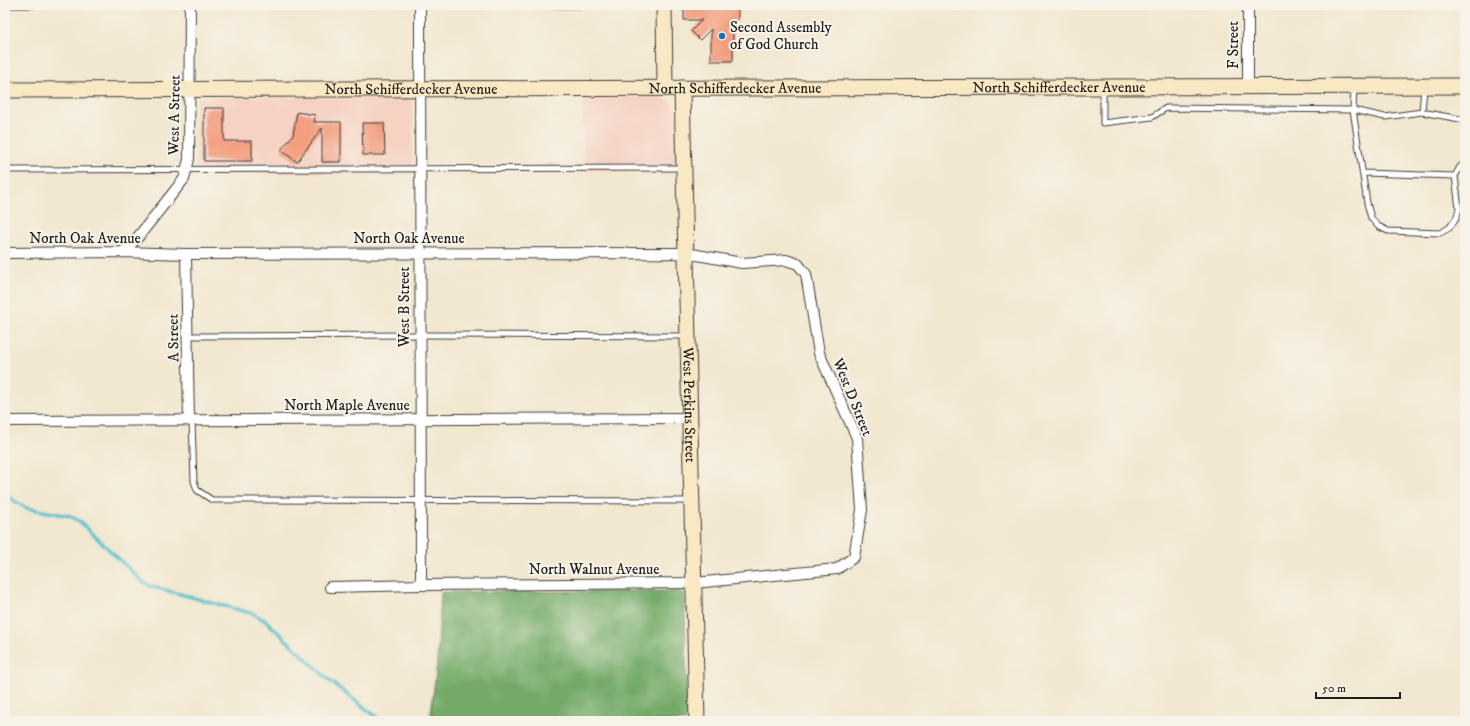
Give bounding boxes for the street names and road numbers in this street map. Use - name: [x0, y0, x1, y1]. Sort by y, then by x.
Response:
- street label: F Street: [1224, 21, 1243, 69]
- street label: West A Street: [164, 74, 185, 156]
- street label: North Schifferdecker Avenue: [973, 78, 1145, 97]
- street label: North Schifferdecker Avenue: [649, 79, 821, 98]
- street label: North Schifferdecker Avenue: [325, 80, 497, 99]
- street label: North Oak Avenue: [29, 229, 141, 248]
- street label: North Oak Avenue: [353, 229, 465, 248]
- street label: West B Street: [395, 267, 414, 348]
- street label: A Street: [164, 314, 183, 362]
- street label: West Perkins Street: [678, 346, 700, 463]
- street label: West D Street: [828, 355, 877, 439]
- street label: North Maple Avenue: [284, 396, 410, 415]
- street label: North Walnut Avenue: [529, 560, 659, 579]

